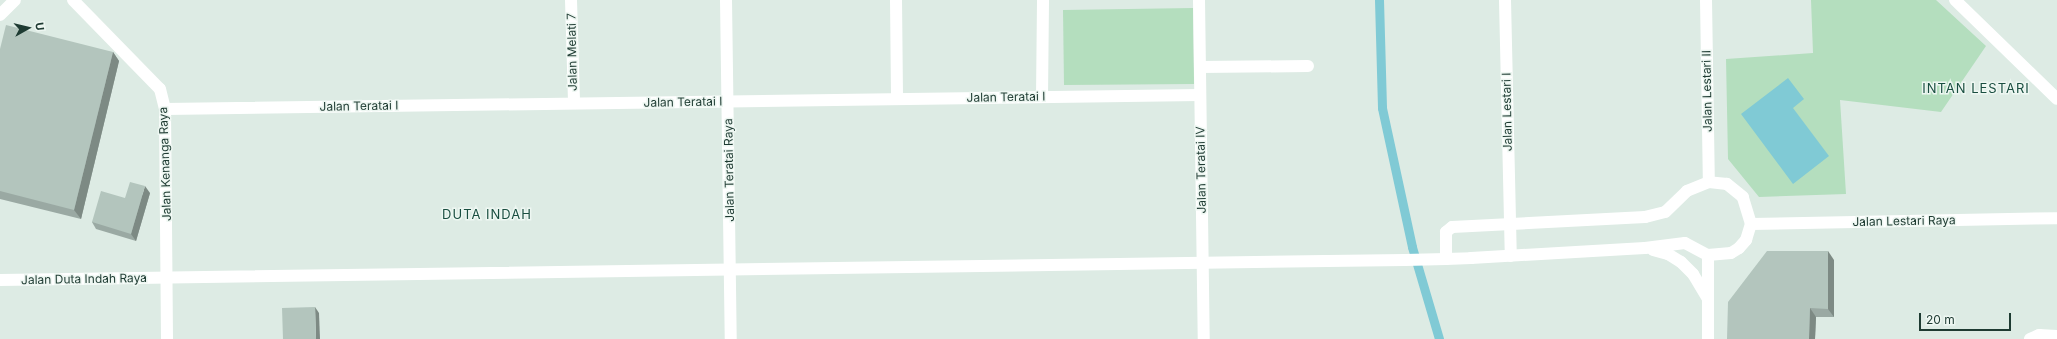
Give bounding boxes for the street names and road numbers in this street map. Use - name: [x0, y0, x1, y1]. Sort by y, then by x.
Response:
- street label: Jalan Melati 7: [564, 13, 580, 91]
- street label: Jalan Lestari II: [1699, 50, 1715, 132]
- street label: Jalan Lestari I: [1499, 73, 1515, 151]
- street label: Jalan Teratai I: [966, 89, 1046, 105]
- street label: Jalan Teratai I: [643, 94, 723, 110]
- street label: Jalan Teratai I: [319, 98, 399, 114]
- street label: Jalan Kenanga Raya: [156, 107, 174, 221]
- street label: Jalan Teratai Raya: [721, 118, 737, 222]
- street label: Jalan Teratai IV: [1193, 126, 1209, 214]
- street label: Jalan Lestari Raya: [1852, 213, 1956, 229]
- street label: Jalan Duta Indah Raya: [21, 271, 147, 287]

